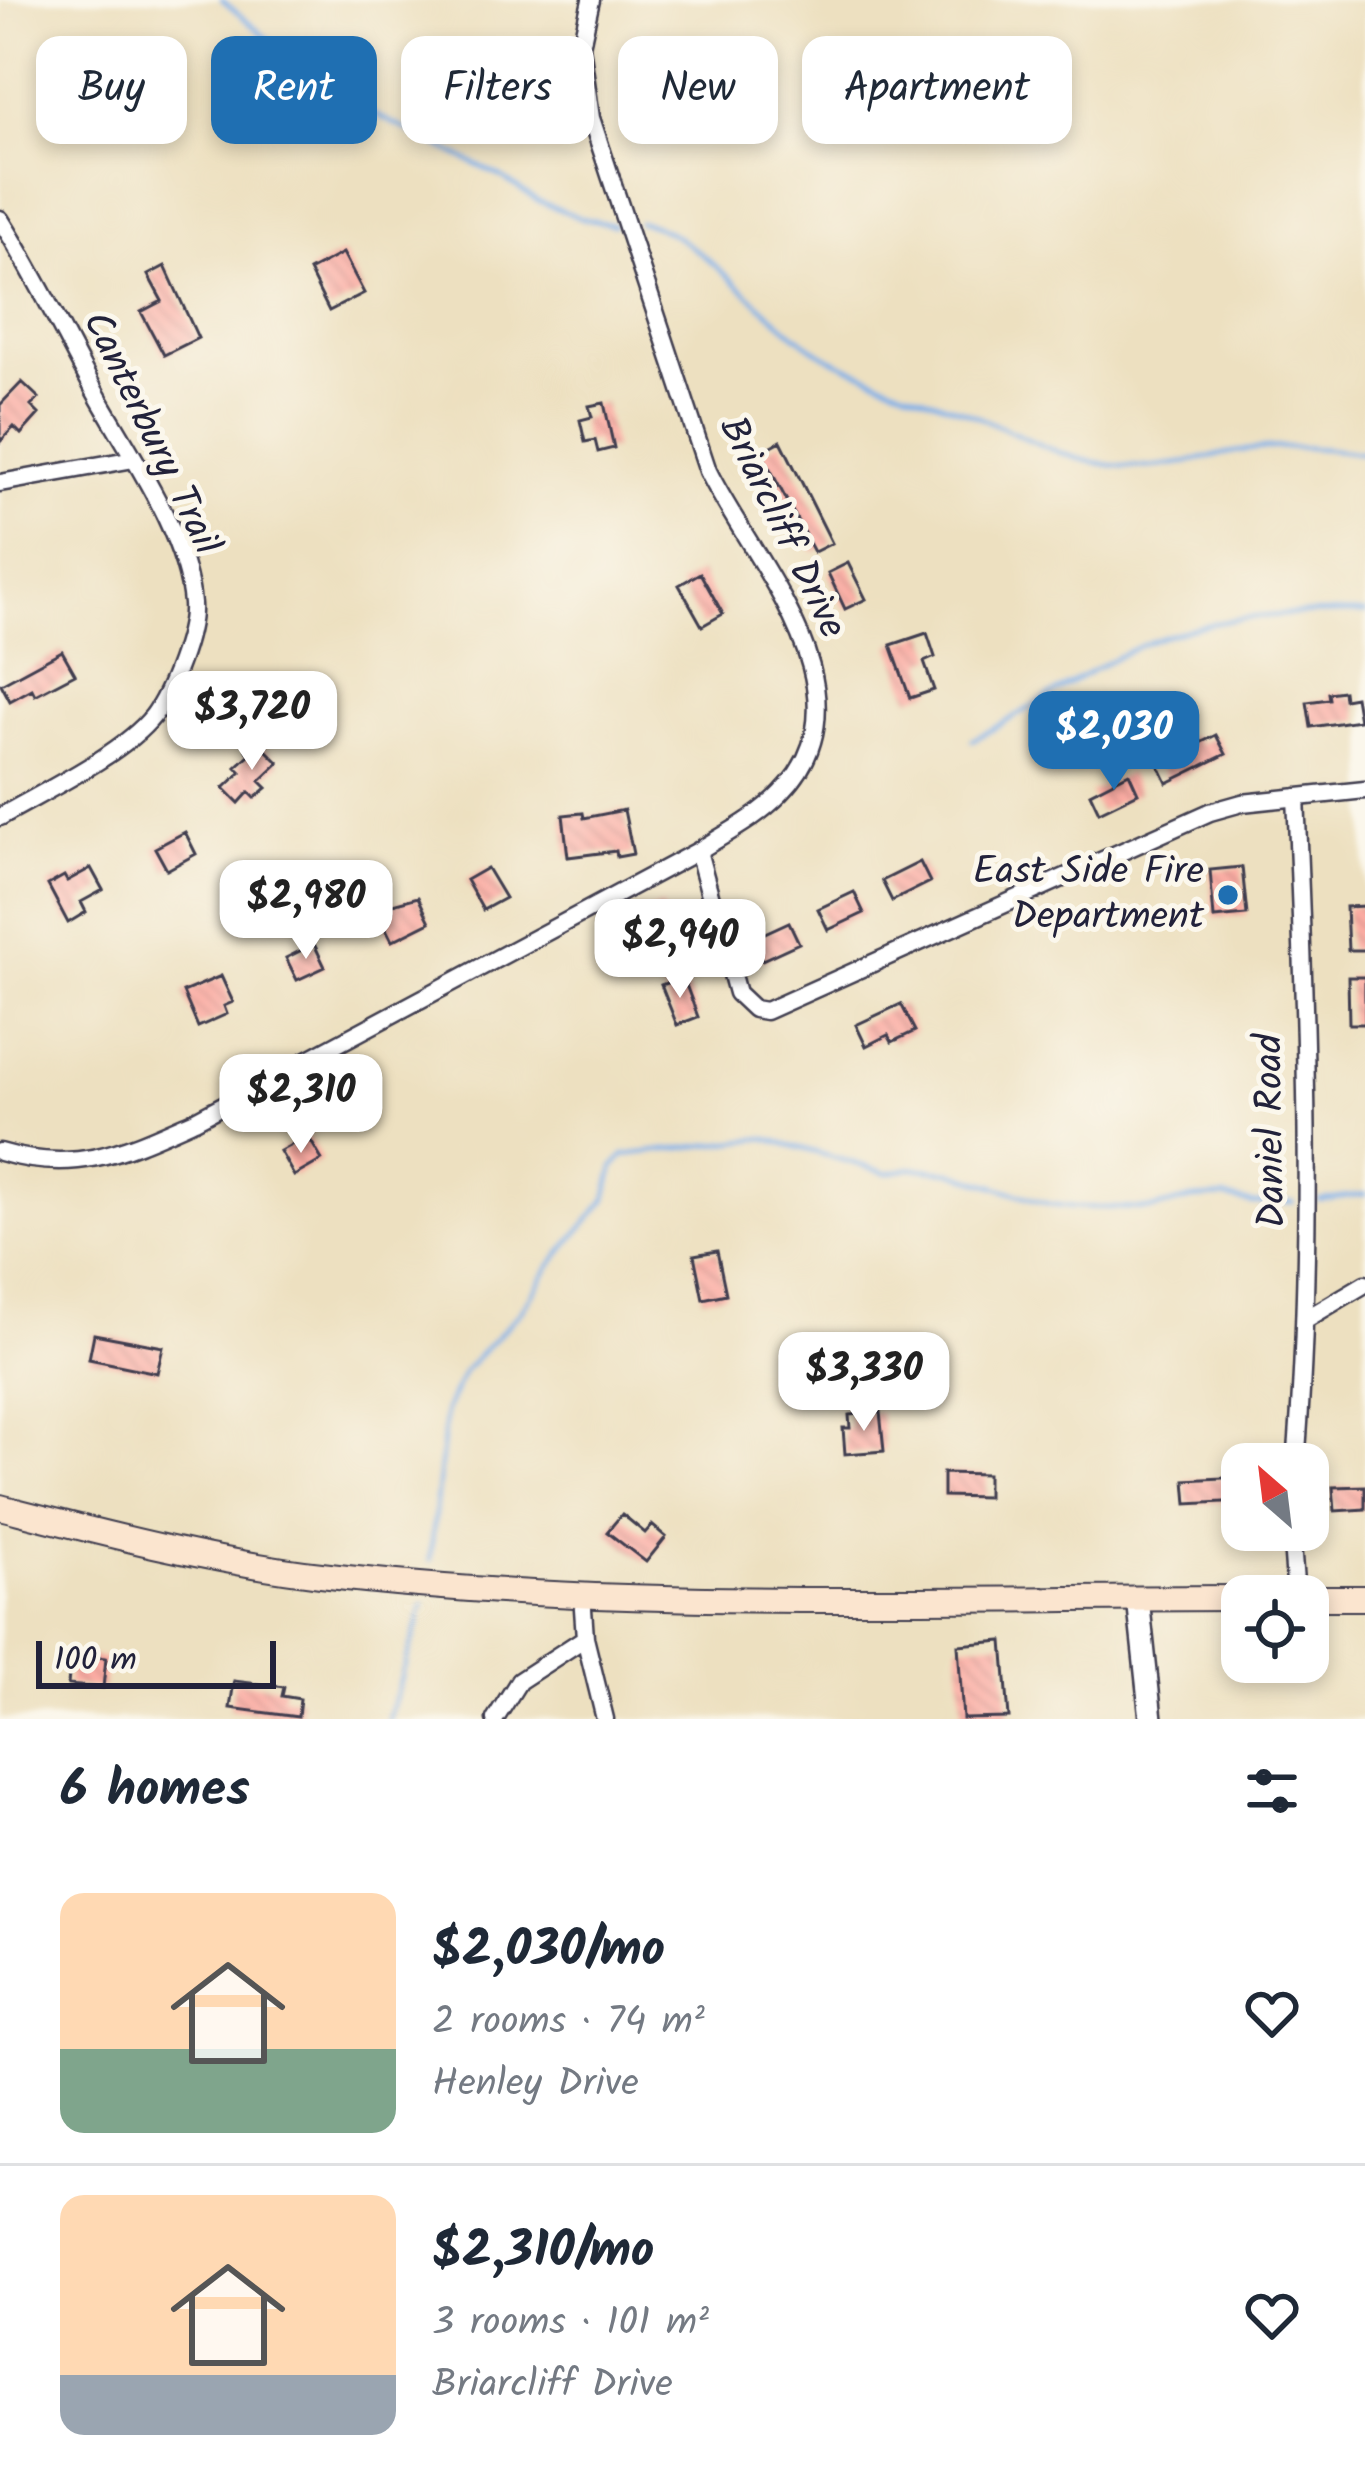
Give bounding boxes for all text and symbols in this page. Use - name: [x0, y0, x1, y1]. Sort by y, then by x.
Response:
- chip: Buy: [36, 36, 187, 144]
- chip: Rent: [211, 36, 377, 144]
- chip: Filters: [401, 36, 594, 144]
- chip: New: [618, 36, 778, 144]
- chip: Apartment: [802, 36, 1072, 144]
- street label: Canterbury Trail: [64, 301, 236, 567]
- street label: Briarcliff Drive: [700, 406, 862, 650]
- pin: $3,720: [154, 671, 350, 773]
- text: $3,720: [194, 679, 310, 741]
- pin: $2,030: [1016, 691, 1212, 793]
- text: $2,030: [1055, 699, 1173, 761]
- place label: East Side Fire Department: [973, 842, 1205, 949]
- pin: $2,980: [208, 860, 404, 962]
- text: $2,980: [247, 868, 365, 930]
- marker: East Side Fire Department: [1215, 882, 1241, 908]
- pin: $2,940: [582, 899, 778, 1001]
- text: $2,940: [621, 907, 739, 969]
- street label: Daniel Road: [1239, 1032, 1305, 1229]
- pin: $2,310: [203, 1054, 399, 1156]
- text: $2,310: [246, 1062, 356, 1124]
- pin: $3,330: [766, 1332, 962, 1434]
- text: $3,330: [805, 1340, 923, 1402]
- north arrow: [1221, 1443, 1329, 1551]
- map controls: [1221, 1443, 1329, 1683]
- button: locate: [1221, 1575, 1329, 1683]
- scale bar: [36, 1635, 276, 1688]
- text: 100 m: [54, 1635, 137, 1688]
- text: 6 homes: [60, 1751, 250, 1832]
- icon: filters: [1239, 1758, 1305, 1824]
- text: $2,030/mo: [432, 1911, 665, 1992]
- icon: home: [156, 1941, 300, 2085]
- icon: heart: [1239, 1980, 1305, 2046]
- text: 2 rooms · 74 m²: [432, 1992, 705, 2054]
- text: Henley Drive: [432, 2054, 639, 2116]
- text: $2,310/mo: [432, 2212, 654, 2293]
- icon: home: [156, 2243, 300, 2387]
- icon: heart: [1239, 2282, 1305, 2348]
- text: 3 rooms · 101 m²: [432, 2293, 709, 2355]
- text: Briarcliff Drive: [432, 2355, 673, 2417]

